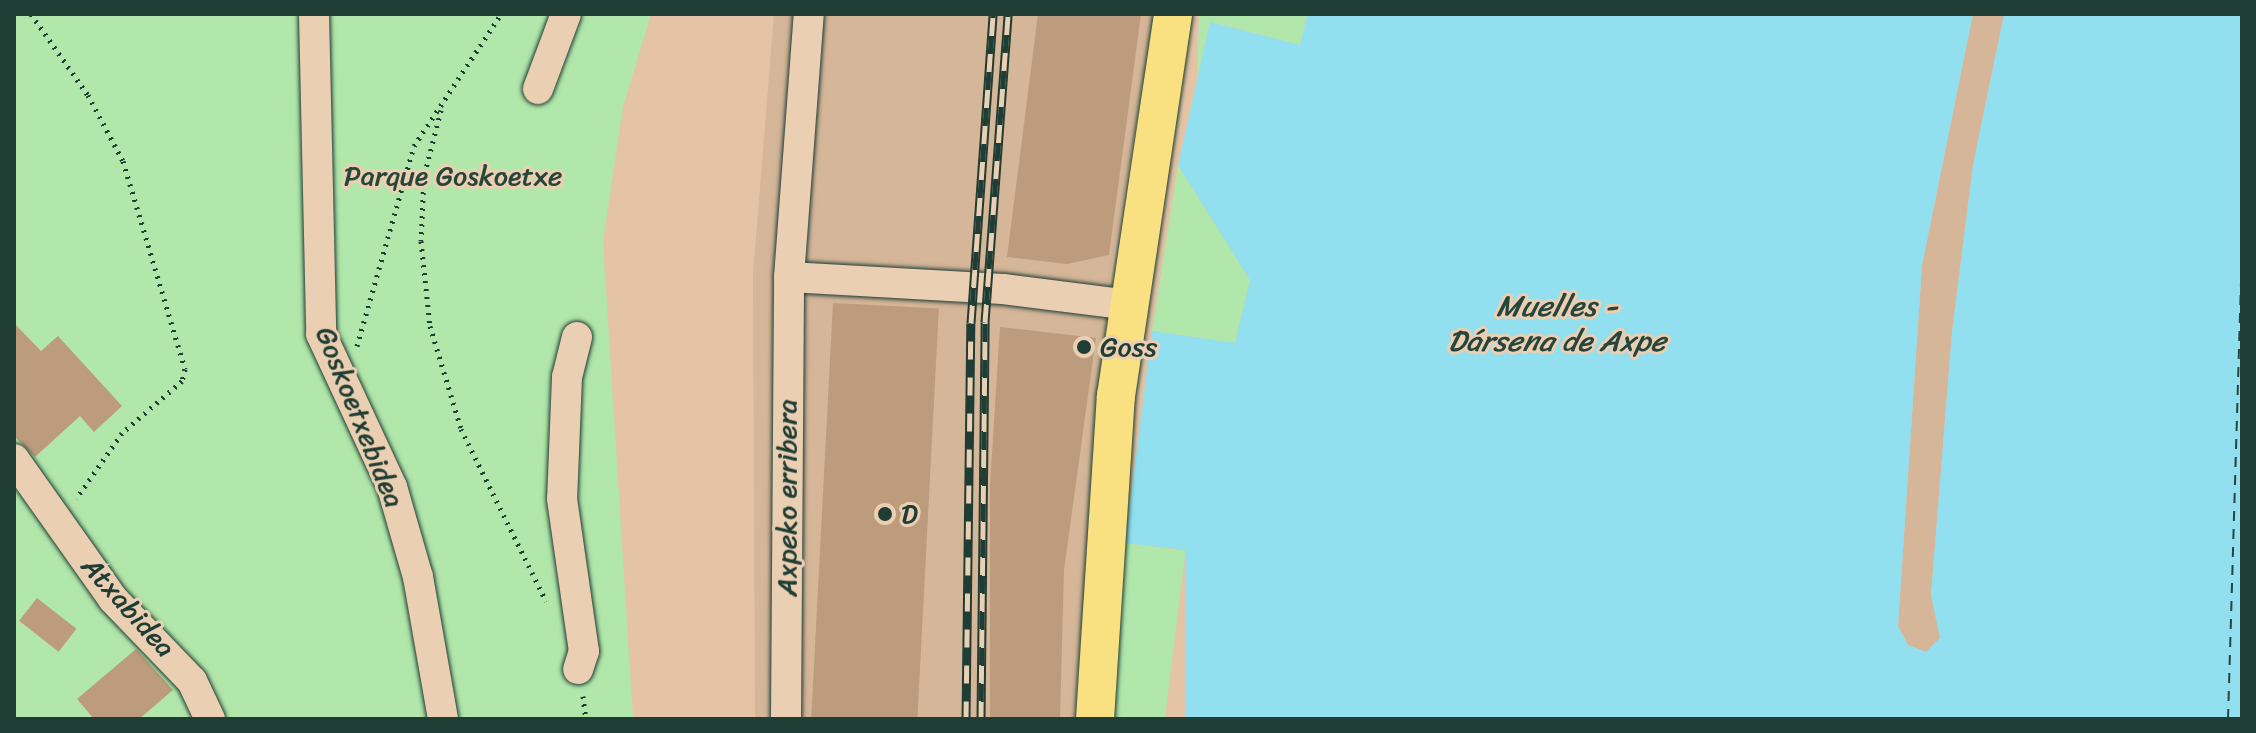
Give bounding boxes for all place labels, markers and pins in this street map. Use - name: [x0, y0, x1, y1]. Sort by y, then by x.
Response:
- place label: Goss: [1100, 330, 1157, 364]
- marker: Goss: [1075, 338, 1093, 356]
- place label: D: [901, 497, 918, 531]
- marker: D: [876, 505, 894, 523]

